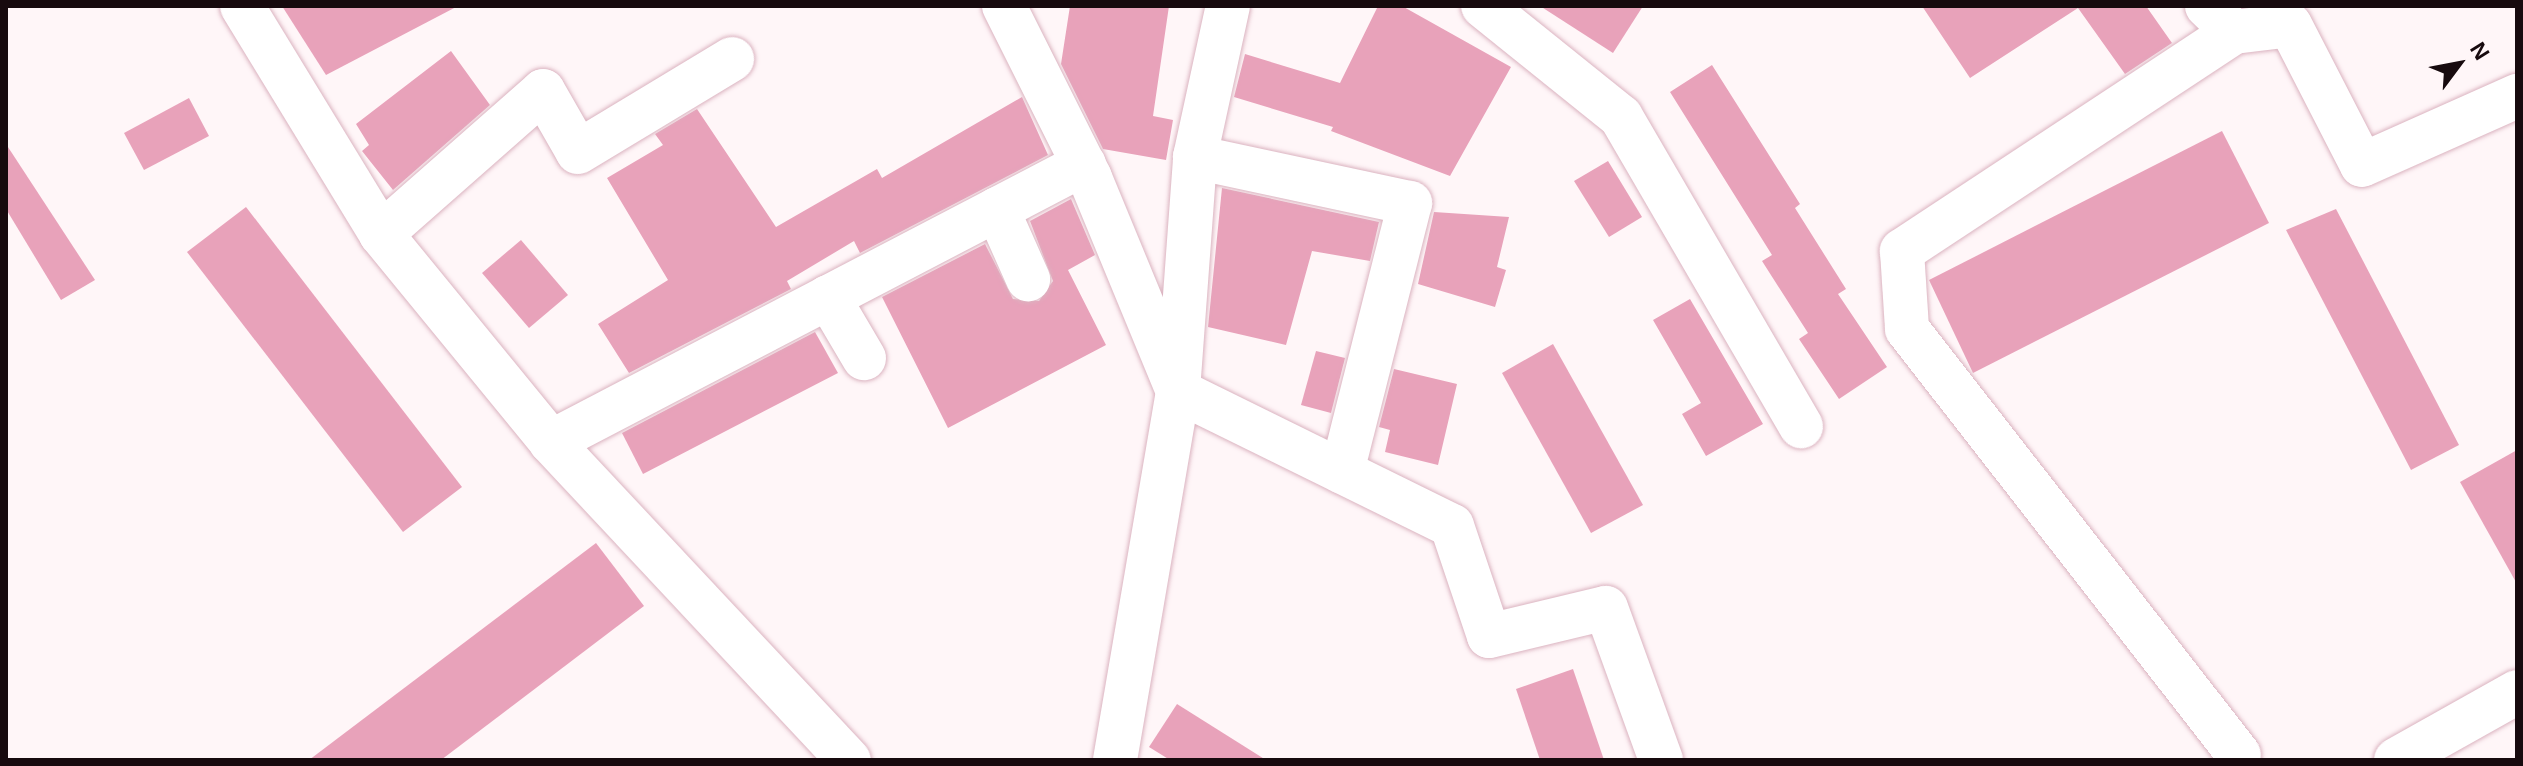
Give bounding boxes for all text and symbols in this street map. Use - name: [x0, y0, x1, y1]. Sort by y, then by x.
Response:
- north arrow: [2419, 24, 2499, 104]
- text: N: [2465, 38, 2495, 64]

